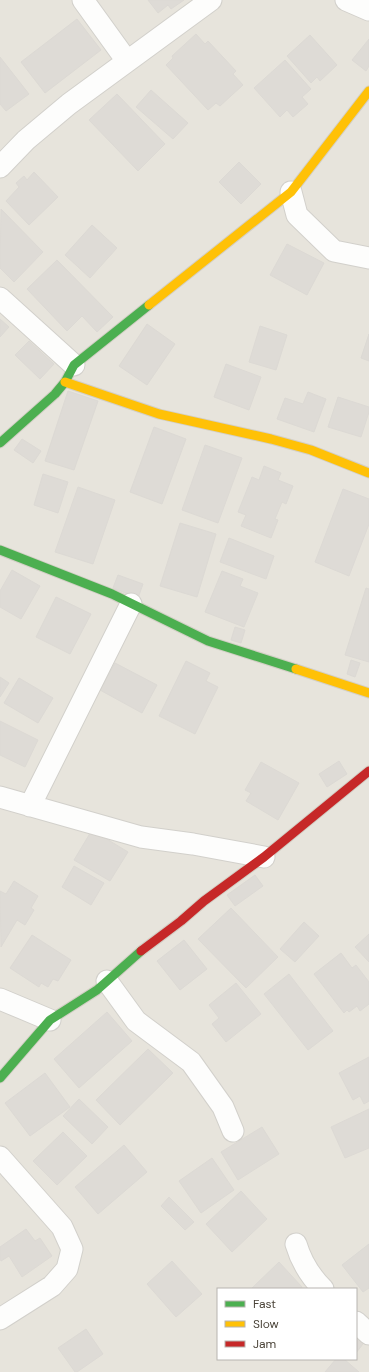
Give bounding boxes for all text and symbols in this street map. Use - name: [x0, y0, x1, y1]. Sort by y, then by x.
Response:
- legend: [217, 1288, 357, 1360]
- text: Fast: [253, 1296, 276, 1312]
- text: Slow: [253, 1316, 279, 1332]
- text: Jam: [253, 1336, 276, 1352]

